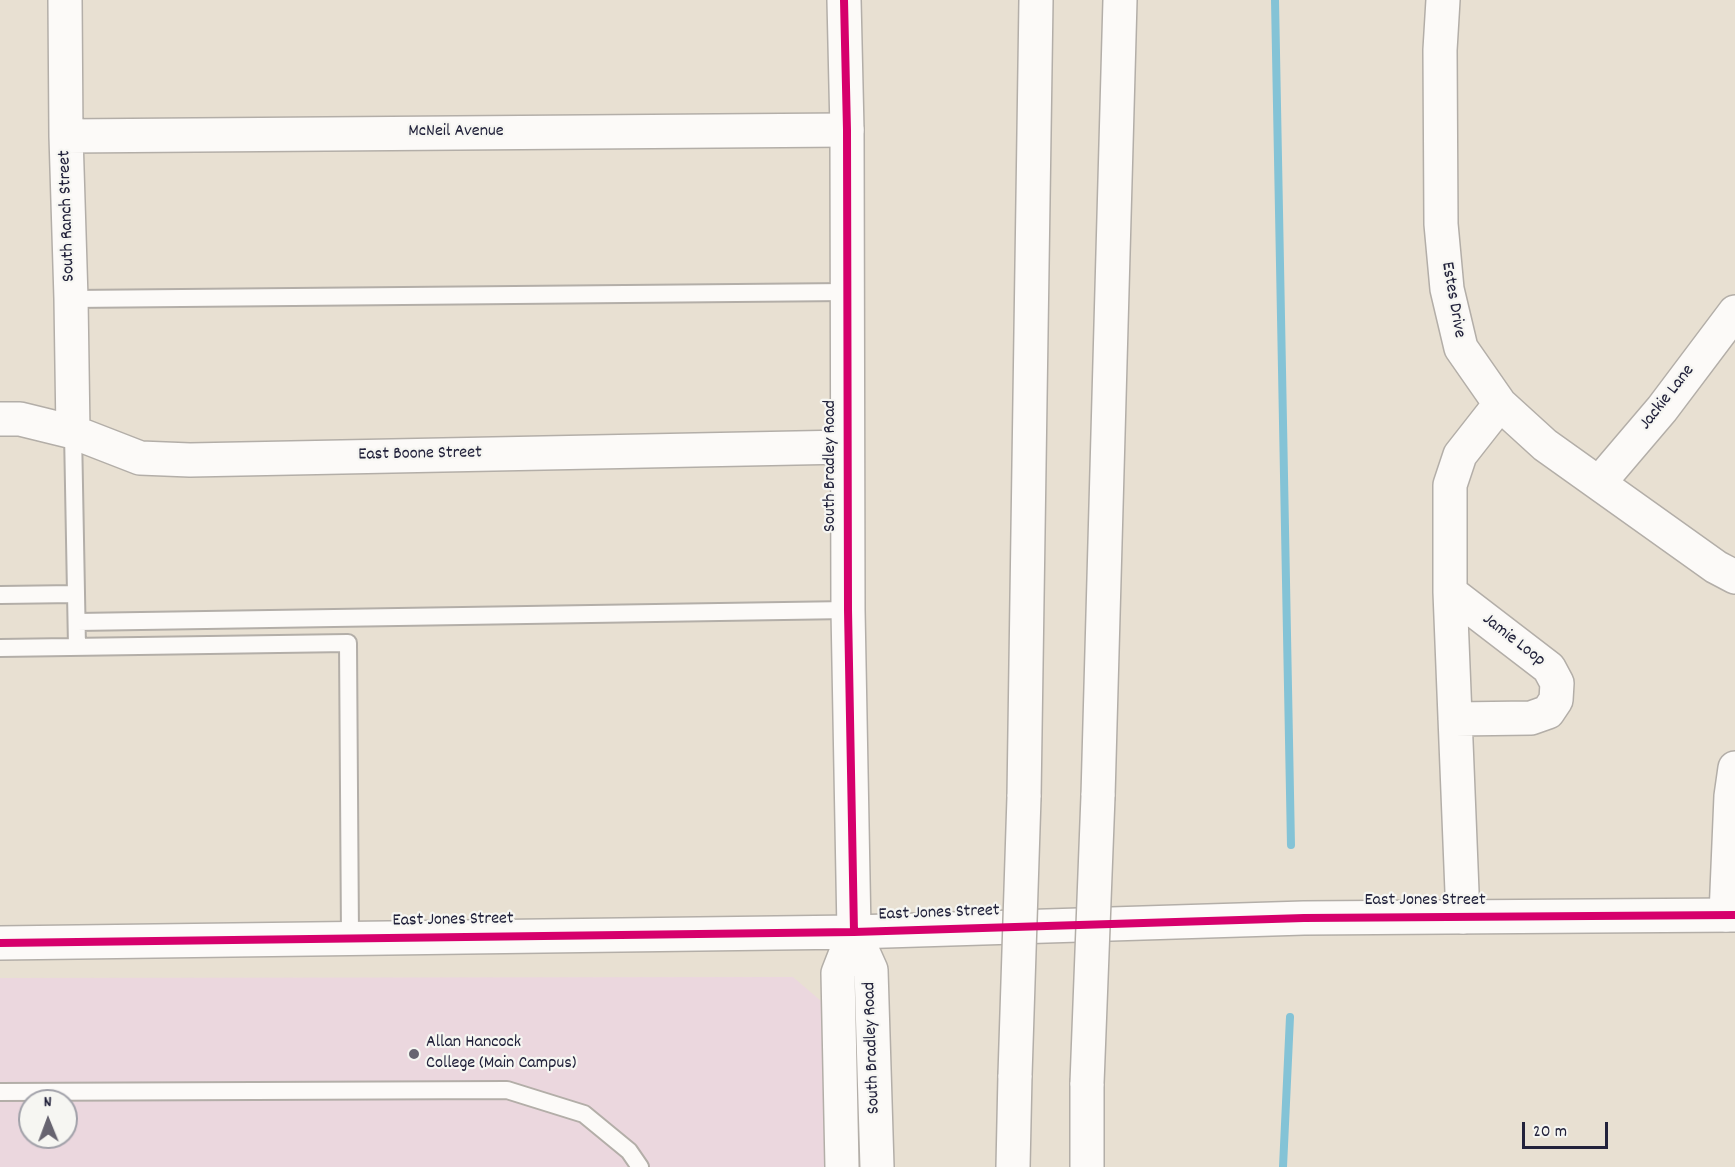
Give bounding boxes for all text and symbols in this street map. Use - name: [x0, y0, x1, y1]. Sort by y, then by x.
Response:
- street label: McNeil Avenue: [408, 122, 504, 144]
- street label: South Ranch Street: [55, 150, 81, 282]
- street label: Estes Drive: [1435, 260, 1469, 340]
- street label: Jackie Lane: [1636, 361, 1700, 435]
- street label: South Bradley Road: [821, 400, 843, 532]
- street label: East Boone Street: [358, 443, 482, 467]
- street label: Jamie Loop: [1477, 610, 1549, 672]
- street label: East Jones Street: [1364, 891, 1486, 913]
- street label: East Jones Street: [878, 901, 1000, 927]
- street label: East Jones Street: [392, 909, 514, 933]
- street label: South Bradley Road: [860, 982, 886, 1114]
- place label: Allan Hancock College (Main Campus): [426, 1033, 576, 1076]
- marker: Allan Hancock College (Main Campus): [407, 1047, 421, 1061]
- north arrow: [18, 1089, 78, 1149]
- text: N: [44, 1091, 52, 1114]
- scale bar: [1525, 1110, 1610, 1148]
- text: 20 m: [1533, 1120, 1567, 1145]

